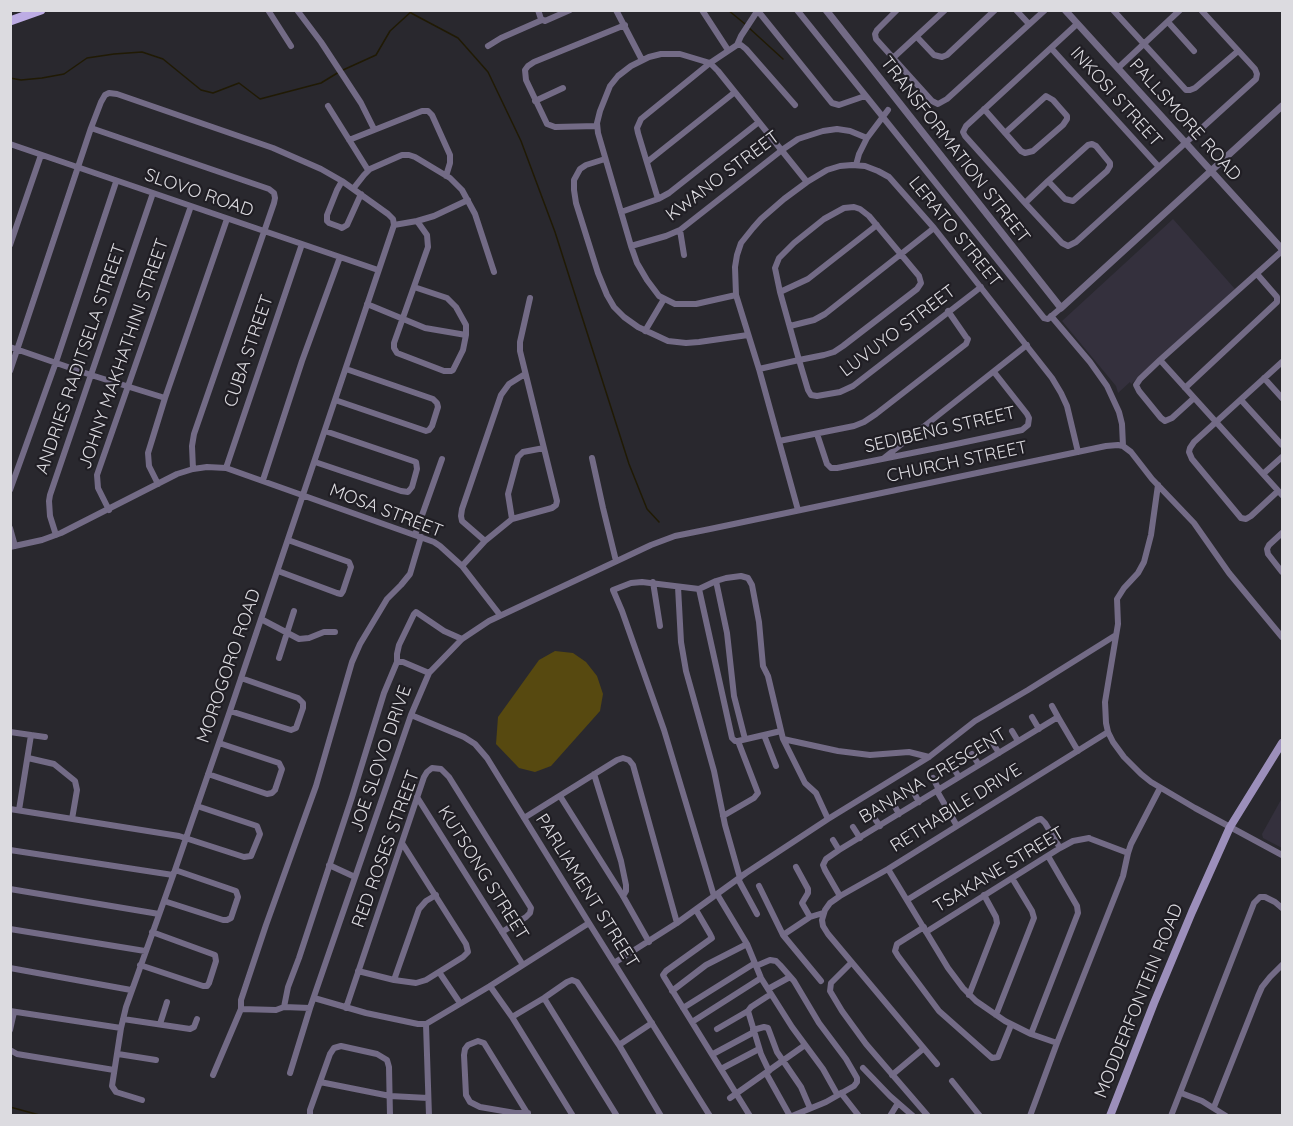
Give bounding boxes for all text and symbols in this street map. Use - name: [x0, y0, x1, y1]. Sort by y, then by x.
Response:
- street label: INKOSI STREET: [1066, 43, 1166, 151]
- street label: TRANSFORMATION STREET: [875, 52, 1035, 248]
- street label: PALLSMORE ROAD: [1124, 54, 1246, 186]
- street label: KWANO STREET: [662, 126, 784, 226]
- street label: SLOVO ROAD: [142, 164, 256, 222]
- street label: LERATO STREET: [904, 172, 1006, 292]
- street label: JOHNY MAKHATHINI STREET: [74, 236, 174, 472]
- street label: ANDRIES RADITSELA STREET: [31, 241, 131, 477]
- street label: LUVUYO STREET: [836, 280, 960, 382]
- street label: CUBA STREET: [220, 292, 278, 410]
- street label: SEDIBENG STREET: [862, 402, 1018, 458]
- street label: CHURCH STREET: [885, 437, 1029, 487]
- street label: MOSA STREET: [326, 479, 446, 543]
- street label: MOROGORO ROAD: [193, 586, 265, 746]
- street label: JOE SLOVO DRIVE: [346, 682, 416, 836]
- street label: BANANA CRESCENT: [855, 724, 1011, 828]
- street label: RETHABILE DRIVE: [887, 759, 1025, 857]
- street label: RED ROSES STREET: [348, 768, 424, 930]
- street label: KUTSONG STREET: [433, 802, 533, 944]
- street label: PARLIAMENT STREET: [531, 810, 643, 972]
- street label: TSAKANE STREET: [930, 822, 1068, 918]
- street label: MODDERFONTEIN ROAD: [1090, 901, 1188, 1101]

